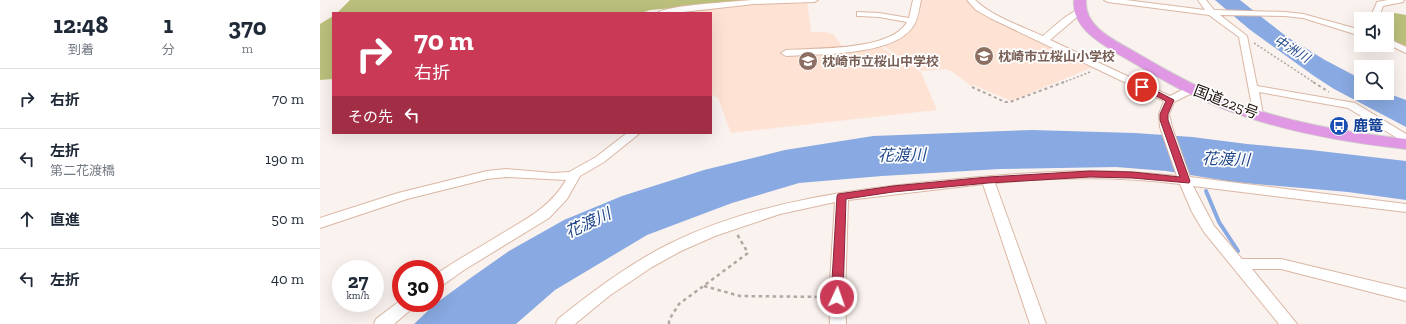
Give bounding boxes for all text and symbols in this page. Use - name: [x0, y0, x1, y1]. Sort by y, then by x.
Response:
- text: 12:48: [53, 10, 108, 39]
- text: 1: [163, 10, 173, 39]
- text: 370: [228, 12, 267, 41]
- map controls: [1354, 12, 1394, 100]
- button: sound: [1354, 12, 1394, 52]
- text: 70 m: [414, 24, 474, 57]
- icon: right: [348, 28, 400, 80]
- water label: 中洲川: [1271, 33, 1314, 66]
- text: m: [242, 41, 253, 56]
- text: 到着: [68, 42, 94, 57]
- text: 分: [162, 42, 175, 57]
- school or university icon: 枕崎市立桜山小学校: [973, 45, 995, 67]
- place label: 枕崎市立桜山小学校: [998, 49, 1115, 64]
- school or university icon: 枕崎市立桜山中学校: [797, 50, 819, 72]
- place label: 枕崎市立桜山中学校: [822, 54, 939, 69]
- button: search: [1354, 60, 1394, 100]
- text: 右折: [414, 62, 450, 84]
- pin: [1125, 70, 1159, 104]
- icon: arrive: [1131, 76, 1153, 98]
- street label: 国道225号: [1191, 81, 1261, 123]
- icon: right: [16, 88, 38, 110]
- text: 70 m: [272, 90, 304, 108]
- text: 右折: [50, 91, 80, 109]
- icon: left: [401, 104, 423, 126]
- text: その先: [348, 108, 393, 126]
- bus stop icon: 鹿篭: [1328, 115, 1350, 137]
- place label: 鹿篭: [1353, 117, 1383, 135]
- text: 左折: [50, 142, 80, 160]
- water label: 花渡川: [878, 145, 928, 165]
- icon: left: [16, 148, 38, 170]
- water label: 花渡川: [1202, 149, 1252, 169]
- text: 190 m: [265, 150, 304, 168]
- text: 第二花渡橋: [50, 163, 115, 178]
- water label: 花渡川: [562, 203, 616, 242]
- icon: ahead: [16, 208, 38, 230]
- text: 50 m: [271, 210, 304, 228]
- text: 直進: [50, 211, 80, 229]
- speed limit sign: 30: [392, 260, 444, 312]
- icon: left: [16, 268, 38, 290]
- text: 27: [348, 269, 368, 293]
- text: 40 m: [271, 270, 304, 288]
- text: 左折: [50, 271, 80, 289]
- position arrow: [816, 276, 858, 318]
- text: km/h: [347, 290, 369, 302]

